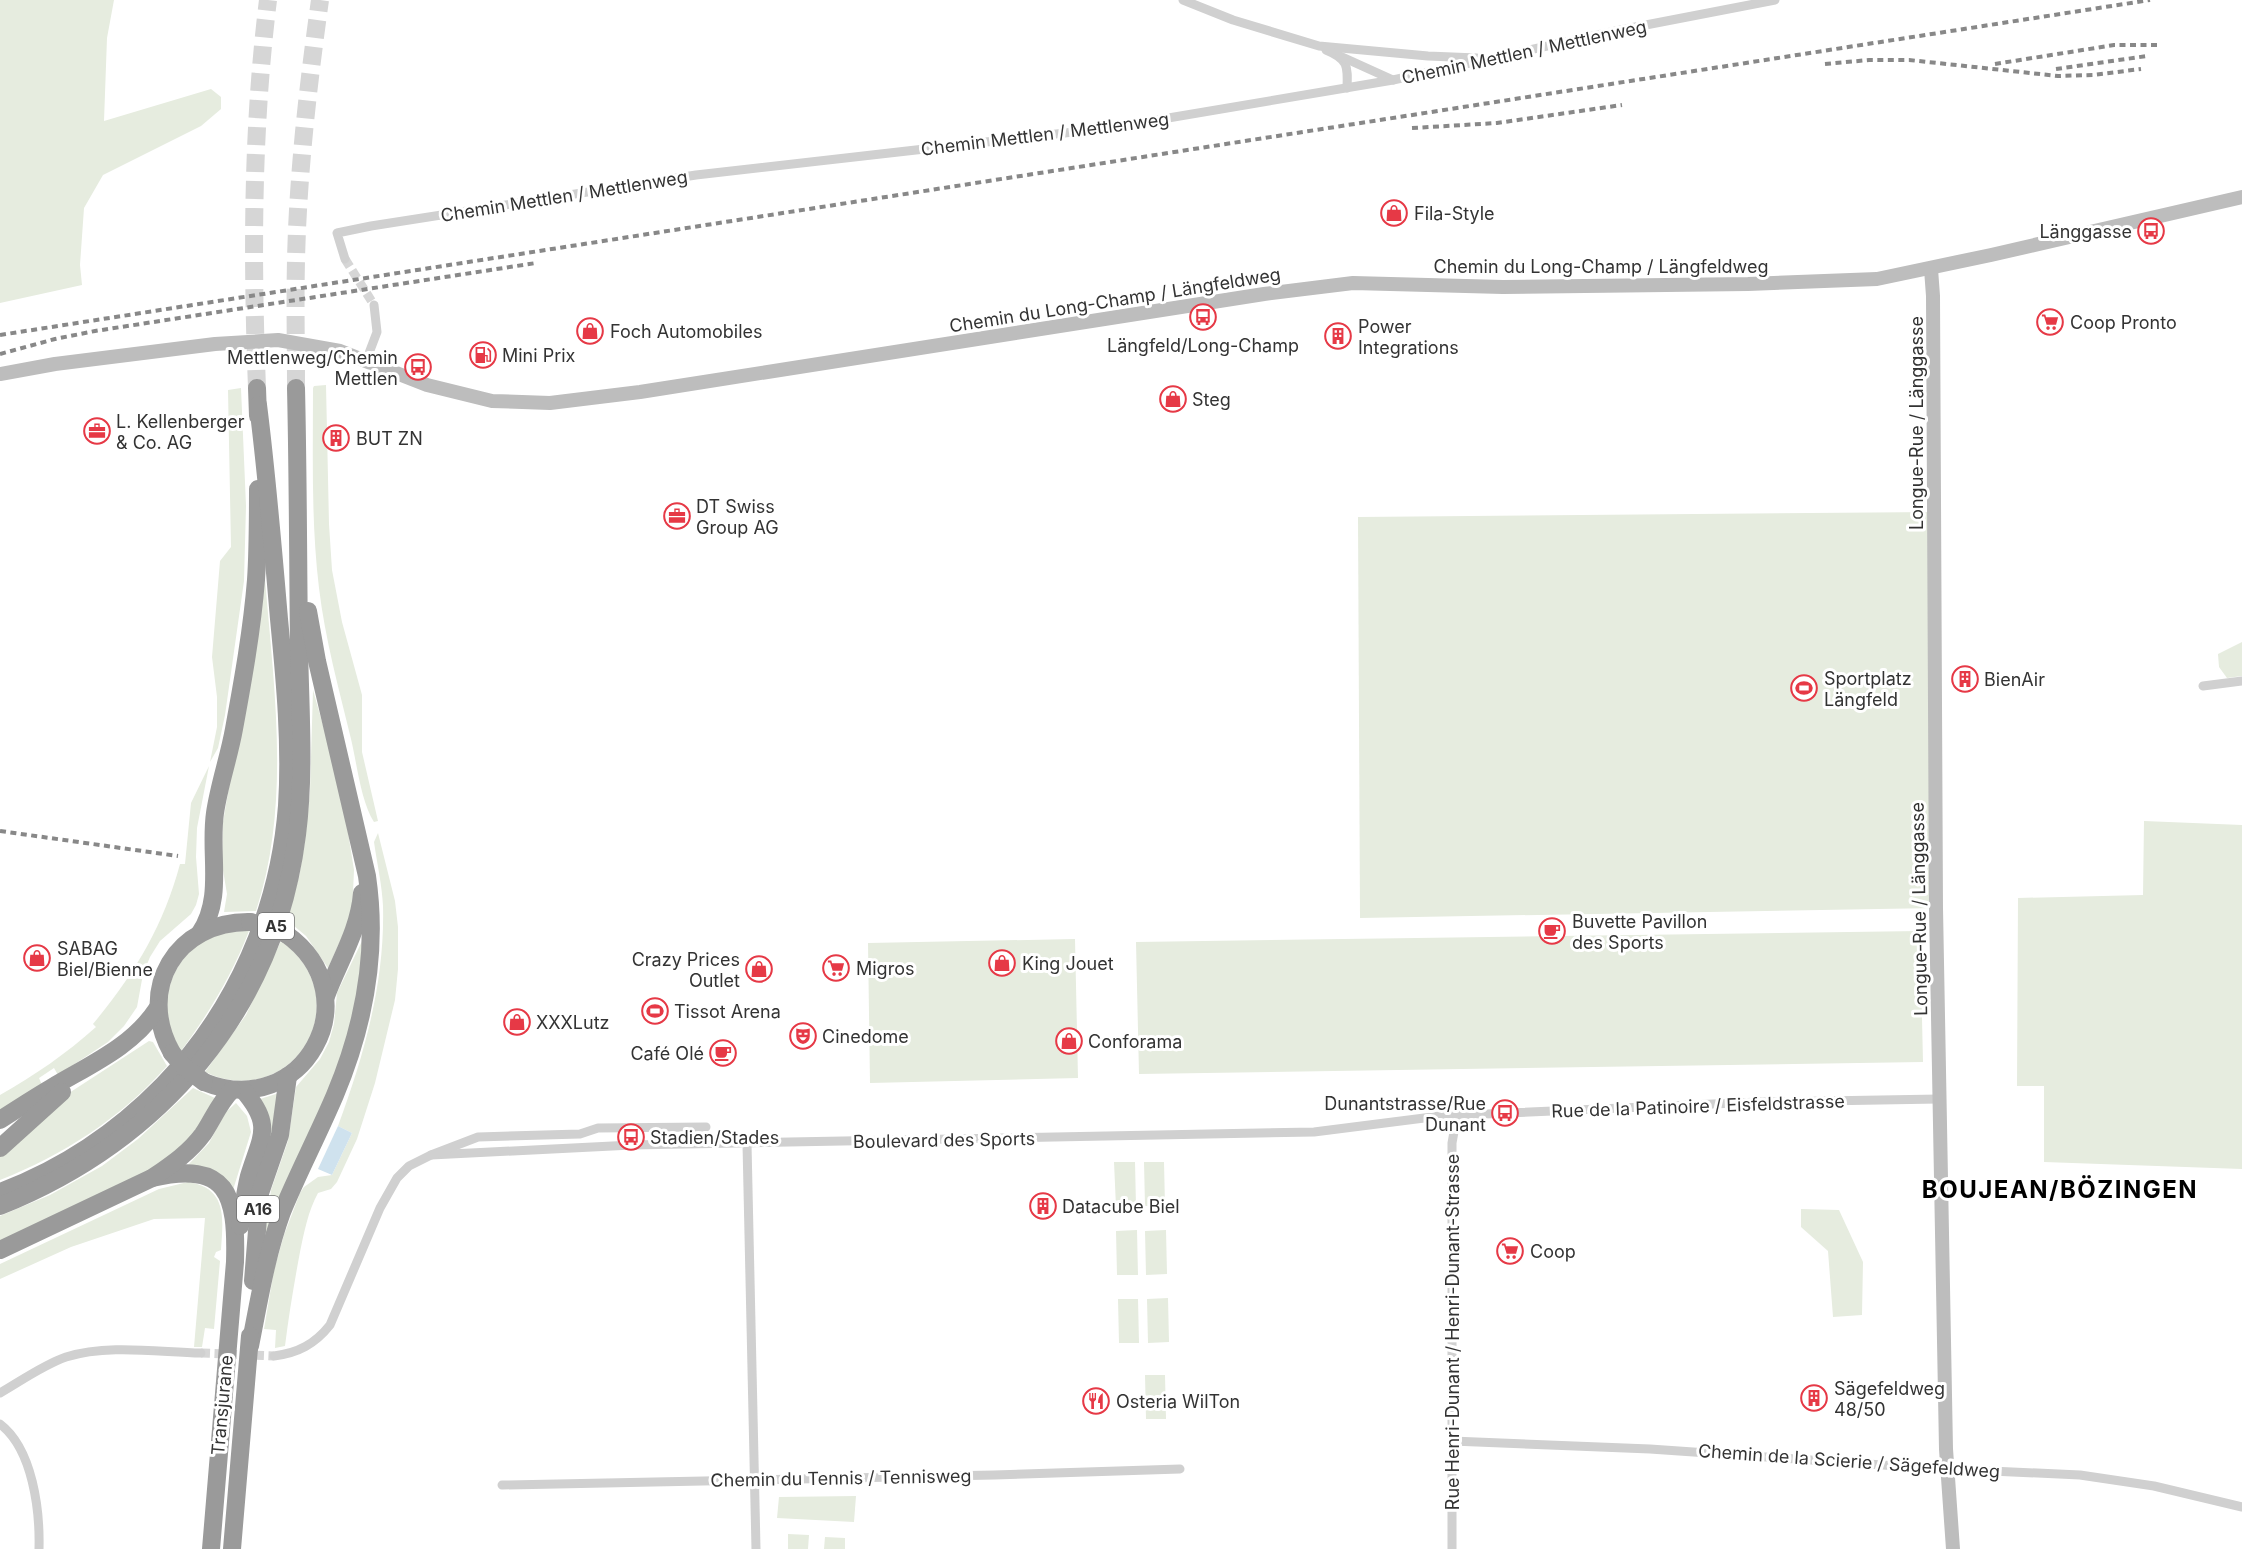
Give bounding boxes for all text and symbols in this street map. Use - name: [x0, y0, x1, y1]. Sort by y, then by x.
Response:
- street label: Chemin Mettlen / Mettlenweg: [1400, 16, 1648, 88]
- street label: Chemin Mettlen / Mettlenweg: [920, 108, 1170, 160]
- street label: Chemin Mettlen / Mettlenweg: [439, 166, 689, 226]
- shop icon: Fila-Style: [1379, 198, 1409, 228]
- place label: Fila-Style: [1414, 203, 1495, 224]
- bus stop icon: Länggasse: [2136, 216, 2166, 246]
- place label: Länggasse: [2039, 221, 2132, 242]
- street label: Chemin du Long-Champ / Längfeldweg: [1434, 256, 1768, 277]
- street label: Chemin du Long-Champ / Längfeldweg: [948, 263, 1282, 337]
- bus stop icon: Längfeld/Long-Champ: [1188, 302, 1218, 332]
- supermarket icon: Coop Pronto: [2035, 307, 2065, 337]
- place label: Coop Pronto: [2070, 312, 2177, 333]
- shop icon: Foch Automobiles: [575, 316, 605, 346]
- place label: Power Integrations: [1358, 316, 1459, 358]
- street label: Longue-Rue / Länggasse: [1906, 316, 1927, 530]
- place label: Foch Automobiles: [610, 321, 763, 342]
- building icon: Power Integrations: [1323, 321, 1353, 351]
- place label: Längfeld/Long-Champ: [1107, 335, 1299, 356]
- fuel station icon: Mini Prix: [468, 340, 498, 370]
- place label: Mini Prix: [502, 345, 576, 366]
- place label: Mettlenweg/Chemin Mettlen: [227, 347, 398, 389]
- bus stop icon: Mettlenweg/Chemin Mettlen: [403, 352, 433, 382]
- shop icon: Steg: [1158, 384, 1188, 414]
- place label: Steg: [1192, 389, 1231, 410]
- place label: L. Kellenberger & Co. AG: [116, 411, 245, 453]
- office icon: L. Kellenberger & Co. AG: [82, 416, 112, 446]
- building icon: BUT ZN: [321, 423, 351, 453]
- place label: BUT ZN: [356, 428, 423, 449]
- place label: DT Swiss Group AG: [696, 496, 779, 538]
- office icon: DT Swiss Group AG: [662, 501, 692, 531]
- building icon: BienAir: [1950, 664, 1980, 694]
- place label: Sportplatz Längfeld: [1824, 668, 1912, 710]
- place label: BienAir: [1984, 669, 2045, 690]
- sports icon: Sportplatz Längfeld: [1789, 673, 1819, 703]
- street label: Longue-Rue / Länggasse: [1907, 802, 1931, 1016]
- place label: Buvette Pavillon des Sports: [1572, 911, 1707, 953]
- road number: A5: [258, 913, 294, 939]
- cafe icon: Buvette Pavillon des Sports: [1537, 916, 1567, 946]
- place label: SABAG Biel/Bienne: [57, 938, 153, 980]
- shop icon: SABAG Biel/Bienne: [22, 943, 52, 973]
- shop icon: King Jouet: [987, 948, 1017, 978]
- place label: Crazy Prices Outlet: [632, 949, 740, 991]
- supermarket icon: Migros: [821, 953, 851, 983]
- place label: King Jouet: [1022, 953, 1114, 974]
- shop icon: Crazy Prices Outlet: [744, 954, 774, 984]
- place label: Migros: [856, 958, 914, 979]
- sports icon: Tissot Arena: [640, 996, 670, 1026]
- place label: Tissot Arena: [674, 1001, 781, 1022]
- shop icon: XXXLutz: [502, 1007, 532, 1037]
- place label: XXXLutz: [536, 1012, 610, 1033]
- theatre icon: Cinedome: [788, 1021, 818, 1051]
- place label: Cinedome: [822, 1026, 909, 1047]
- shop icon: Conforama: [1054, 1026, 1084, 1056]
- place label: Conforama: [1088, 1031, 1182, 1052]
- cafe icon: Café Olé: [708, 1038, 738, 1068]
- place label: Café Olé: [630, 1043, 704, 1064]
- street label: Rue de la Patinoire / Eisfeldstrasse: [1551, 1090, 1845, 1122]
- place label: Dunantstrasse/Rue Dunant: [1324, 1093, 1486, 1135]
- bus stop icon: Dunantstrasse/Rue Dunant: [1490, 1098, 1520, 1128]
- bus stop icon: Stadien/Stades: [616, 1122, 646, 1152]
- place label: Stadien/Stades: [650, 1127, 779, 1148]
- street label: Boulevard des Sports: [853, 1128, 1035, 1152]
- street label: Rue Henri-Dunant / Henri-Dunant-Strasse: [1442, 1154, 1463, 1510]
- district label: BOUJEAN/BÖZINGEN: [1922, 1175, 2198, 1204]
- building icon: Datacube Biel: [1028, 1191, 1058, 1221]
- road number: A16: [237, 1196, 279, 1222]
- place label: Datacube Biel: [1062, 1196, 1180, 1217]
- supermarket icon: Coop: [1495, 1236, 1525, 1266]
- place label: Coop: [1530, 1241, 1576, 1262]
- street label: Transjurane: [207, 1354, 237, 1456]
- place label: Sägefeldweg 48/50: [1834, 1378, 1945, 1420]
- building icon: Sägefeldweg 48/50: [1799, 1383, 1829, 1413]
- restaurant icon: Osteria WilTon: [1081, 1386, 1111, 1416]
- place label: Osteria WilTon: [1116, 1391, 1240, 1412]
- street label: Chemin de la Scierie / Sägefeldweg: [1697, 1440, 2001, 1482]
- street label: Chemin du Tennis / Tennisweg: [710, 1465, 972, 1491]

